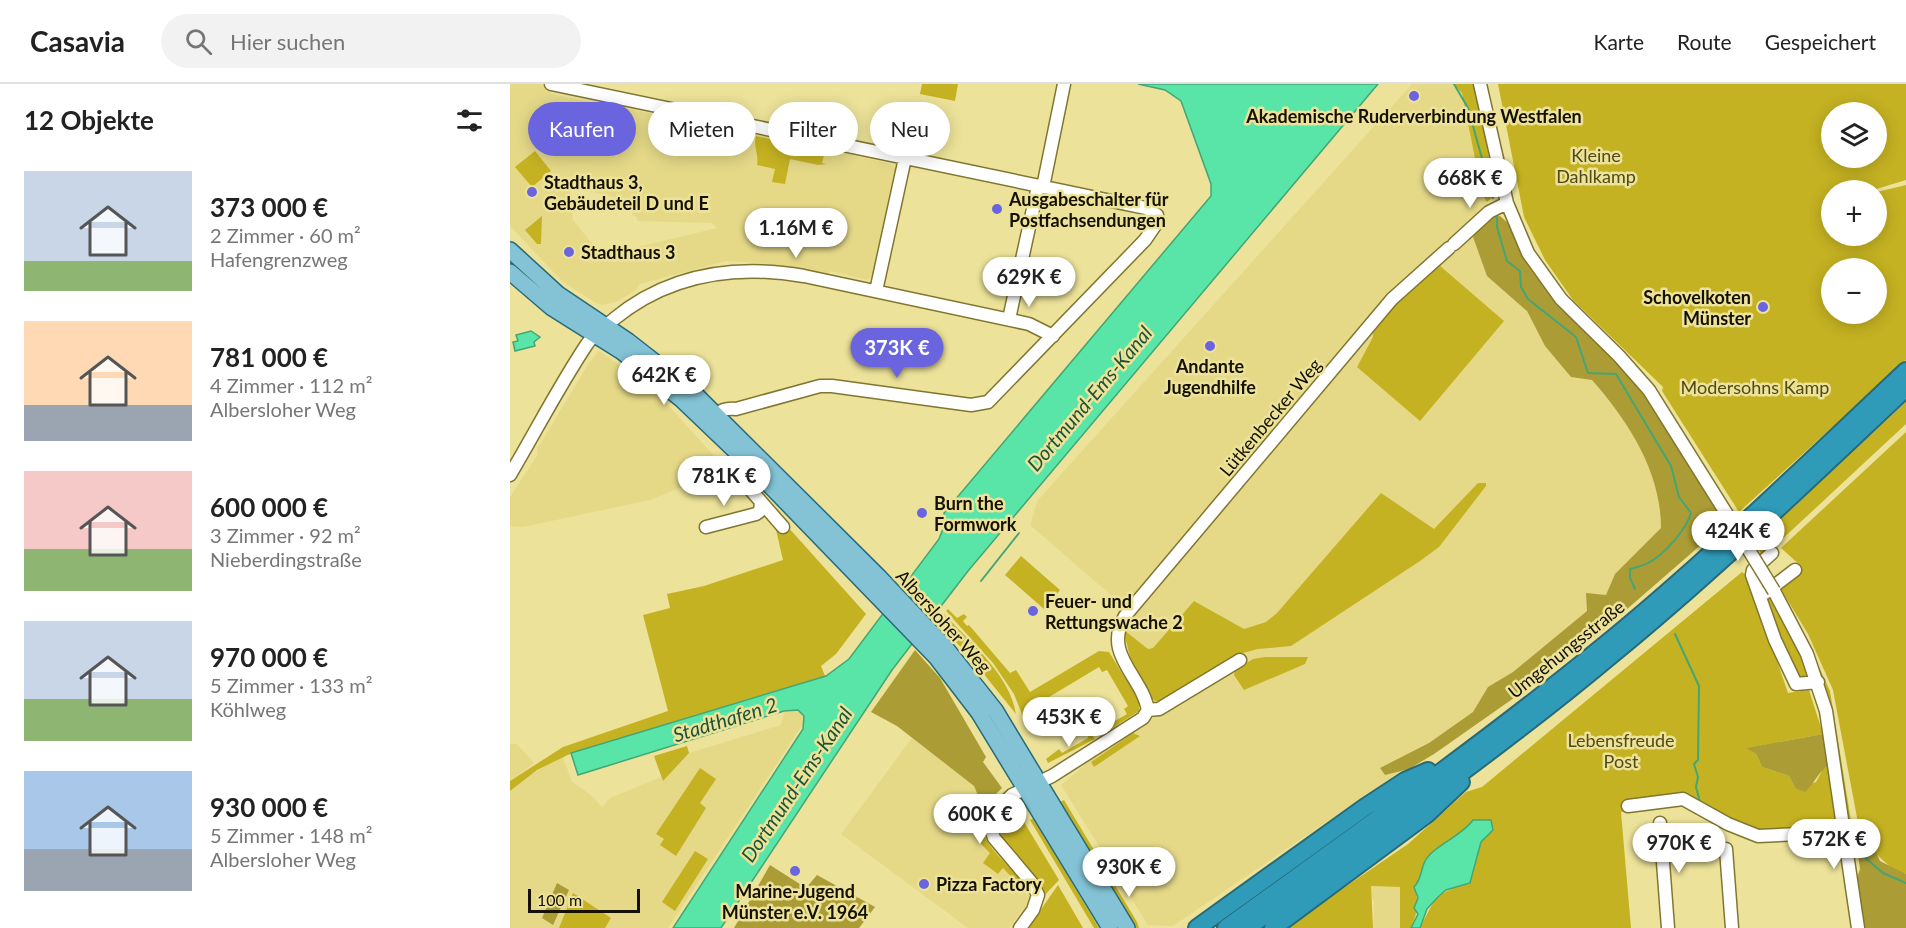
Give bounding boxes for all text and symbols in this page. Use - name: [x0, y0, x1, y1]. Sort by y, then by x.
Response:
- search box: [161, 14, 581, 68]
- text: Casavia: [30, 24, 125, 58]
- icon: search: [182, 25, 215, 58]
- text: Hier suchen: [230, 28, 345, 55]
- text: Karte: [1594, 29, 1644, 54]
- text: Route: [1677, 29, 1732, 54]
- text: Gespeichert: [1765, 29, 1876, 54]
- marker: Akademische Ruderverbindung Westfalen: [1407, 89, 1421, 103]
- chip: Kaufen: [528, 102, 636, 156]
- chip: Mieten: [648, 102, 756, 156]
- chip: Filter: [768, 102, 858, 156]
- chip: Neu: [870, 102, 950, 156]
- map controls: [1821, 102, 1887, 324]
- button: layers: [1821, 102, 1887, 168]
- text: 12 Objekte: [24, 104, 154, 136]
- icon: filters: [453, 104, 486, 137]
- place label: Akademische Ruderverbindung Westfalen: [1245, 105, 1582, 127]
- park label: Kleine Dahlkamp: [1556, 144, 1636, 187]
- pin: 668K €: [1421, 158, 1519, 209]
- text: 668K €: [1438, 165, 1502, 189]
- place label: Stadthaus 3, Gebäudeteil D und E: [544, 171, 709, 214]
- button: +: [1821, 180, 1887, 246]
- marker: Stadthaus 3, Gebäudeteil D und E: [525, 185, 539, 199]
- place label: Ausgabeschalter für Postfachsendungen: [1008, 188, 1169, 231]
- text: 373 000 €: [210, 191, 328, 223]
- icon: home: [72, 195, 144, 267]
- marker: Ausgabeschalter für Postfachsendungen: [990, 202, 1004, 216]
- pin: 1.16M €: [741, 208, 851, 259]
- text: 1.16M €: [759, 215, 833, 239]
- text: 2 Zimmer · 60 m²: [210, 223, 361, 247]
- place label: Stadthaus 3: [581, 241, 675, 263]
- marker: Stadthaus 3: [562, 245, 576, 259]
- text: Hafengrenzweg: [210, 247, 348, 271]
- pin: 629K €: [980, 257, 1078, 308]
- button: −: [1821, 258, 1887, 324]
- text: 629K €: [997, 264, 1061, 288]
- place label: Schovelkoten Münster: [1643, 286, 1751, 329]
- marker: Schovelkoten Münster: [1756, 300, 1770, 314]
- water label: Dortmund-Ems-Kanal: [1021, 320, 1157, 475]
- pin: 373K €: [848, 328, 946, 379]
- text: 373K €: [865, 335, 929, 359]
- marker: Andante Jugendhilfe: [1203, 339, 1217, 353]
- text: 781 000 €: [210, 341, 328, 373]
- icon: home: [72, 345, 144, 417]
- street label: Lütkenbecker Weg: [1214, 354, 1326, 480]
- pin: 642K €: [615, 355, 713, 406]
- place label: Andante Jugendhilfe: [1164, 355, 1256, 398]
- text: 642K €: [632, 362, 696, 386]
- text: 4 Zimmer · 112 m²: [210, 373, 372, 397]
- park label: Modersohns Kamp: [1681, 376, 1829, 398]
- text: Albersloher Weg: [210, 397, 356, 421]
- pin: 781K €: [675, 456, 773, 507]
- text: 781K €: [692, 463, 756, 487]
- text: 600 000 €: [210, 491, 328, 523]
- place label: Burn the Formwork: [934, 492, 1017, 535]
- icon: home: [72, 495, 144, 567]
- marker: Burn the Formwork: [915, 506, 929, 520]
- pin: 424K €: [1689, 511, 1787, 562]
- text: 424K €: [1706, 518, 1770, 542]
- text: 3 Zimmer · 92 m²: [210, 523, 361, 547]
- text: Nieberdingstraße: [210, 547, 362, 571]
- street label: Albersloher Weg: [892, 565, 996, 677]
- place label: Feuer- und Rettungswache 2: [1045, 590, 1183, 633]
- street label: Umgehungsstraße: [1503, 595, 1629, 703]
- marker: Feuer- und Rettungswache 2: [1026, 604, 1040, 618]
- text: 970 000 €: [210, 641, 328, 673]
- icon: home: [72, 645, 144, 717]
- text: 5 Zimmer · 133 m²: [210, 673, 372, 697]
- water label: Stadthafen 2: [670, 692, 780, 746]
- text: Köhlweg: [210, 697, 286, 721]
- pin: 453K €: [1020, 697, 1118, 748]
- water label: Dortmund-Ems-Kanal: [735, 702, 857, 866]
- text: 453K €: [1037, 704, 1101, 728]
- park label: Lebensfreude Post: [1567, 729, 1675, 772]
- text: 930 000 €: [210, 791, 328, 823]
- pin: 600K €: [931, 794, 1029, 845]
- icon: home: [72, 795, 144, 867]
- text: 600K €: [948, 801, 1012, 825]
- pin: 572K €: [1785, 819, 1883, 870]
- text: 5 Zimmer · 148 m²: [210, 823, 372, 847]
- pin: 970K €: [1630, 823, 1728, 874]
- text: 572K €: [1802, 826, 1866, 850]
- text: 970K €: [1647, 830, 1711, 854]
- text: Albersloher Weg: [210, 847, 356, 871]
- pin: 930K €: [1080, 847, 1178, 898]
- text: 930K €: [1097, 854, 1161, 878]
- marker: Marine-Jugend Münster e.V. 1964: [788, 864, 802, 878]
- place label: Pizza Factory: [936, 873, 1042, 895]
- marker: Pizza Factory: [917, 877, 931, 891]
- place label: Marine-Jugend Münster e.V. 1964: [722, 880, 868, 923]
- scale bar: [528, 886, 640, 914]
- text: 100 m: [537, 890, 582, 909]

